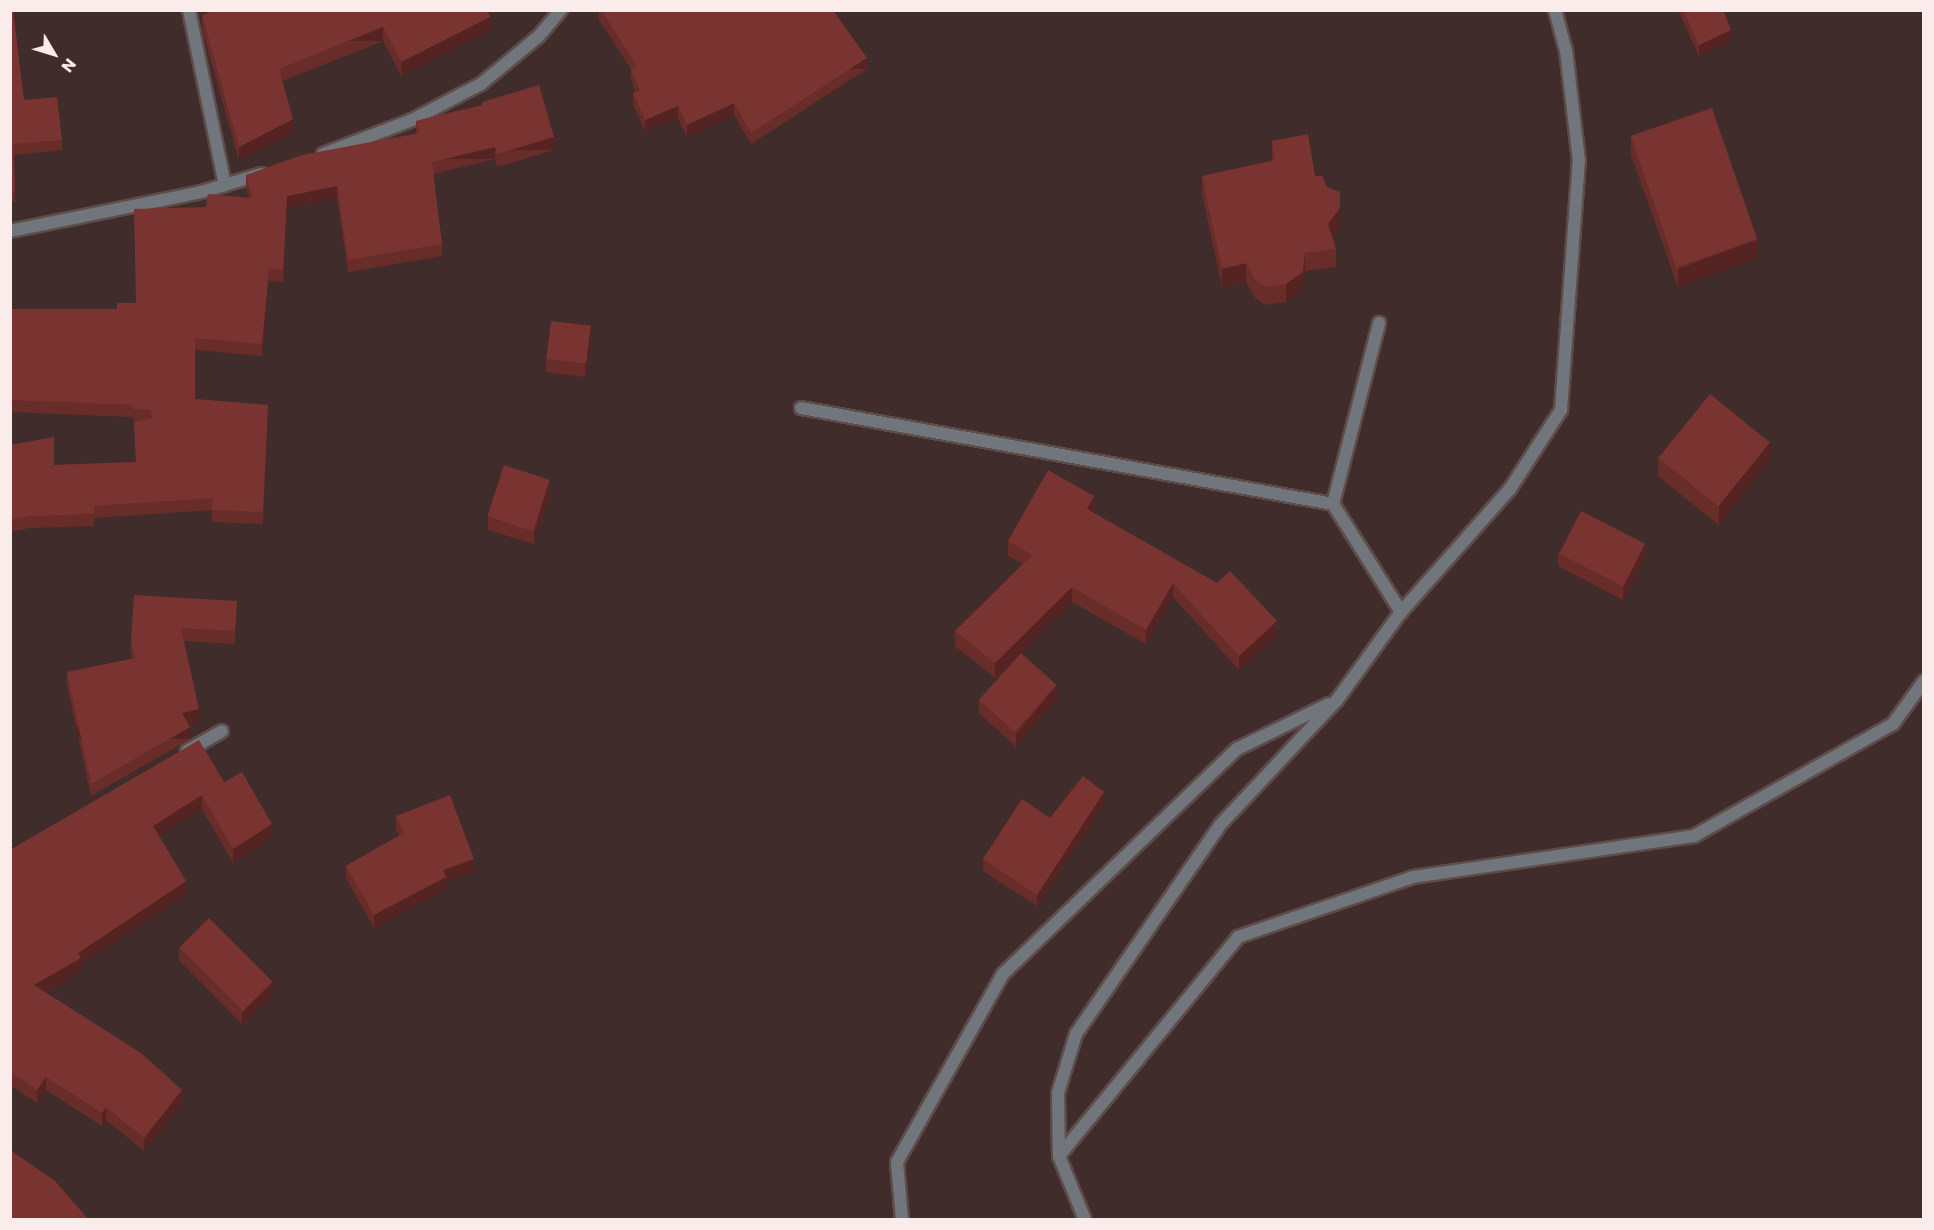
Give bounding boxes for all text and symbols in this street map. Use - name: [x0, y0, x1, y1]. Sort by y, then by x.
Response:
- north arrow: [24, 24, 84, 84]
- text: N: [56, 54, 81, 77]

